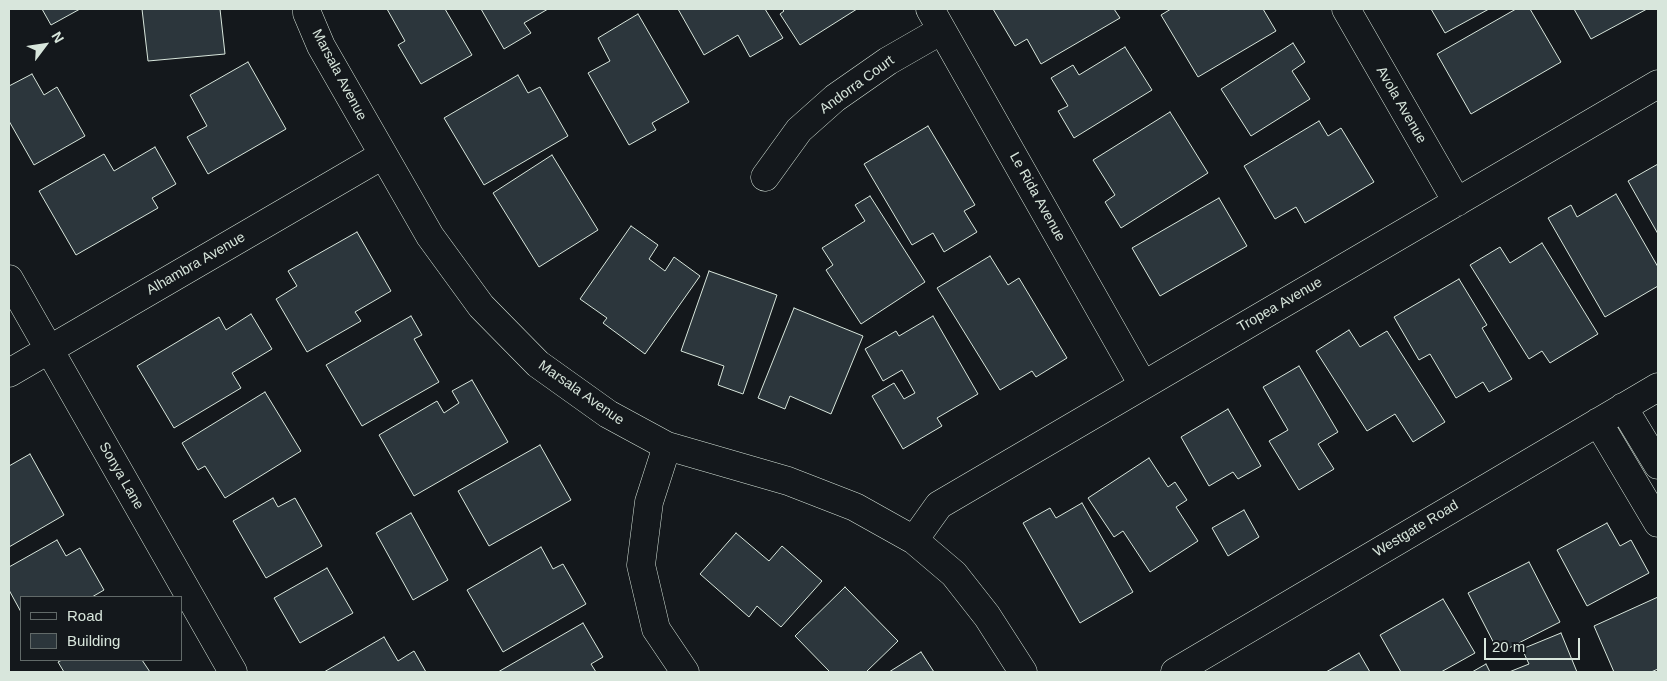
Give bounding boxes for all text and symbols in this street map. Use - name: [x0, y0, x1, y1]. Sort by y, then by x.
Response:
- north arrow: [20, 20, 70, 70]
- street label: Marsala Avenue: [308, 27, 370, 123]
- text: N: [48, 29, 67, 46]
- street label: Andorra Court: [816, 52, 898, 118]
- street label: Avola Avenue: [1372, 64, 1430, 146]
- street label: Le Rida Avenue: [1006, 149, 1068, 245]
- street label: Alhambra Avenue: [144, 229, 248, 299]
- street label: Tropea Avenue: [1235, 274, 1325, 336]
- street label: Marsala Avenue: [535, 357, 627, 429]
- street label: Sonya Lane: [95, 439, 147, 513]
- street label: Westgate Road: [1370, 497, 1462, 561]
- legend: [20, 596, 182, 661]
- text: Road: [67, 607, 103, 624]
- scale bar: [1487, 628, 1583, 660]
- text: Building: [67, 632, 120, 649]
- text: 20 m: [1492, 638, 1525, 655]

